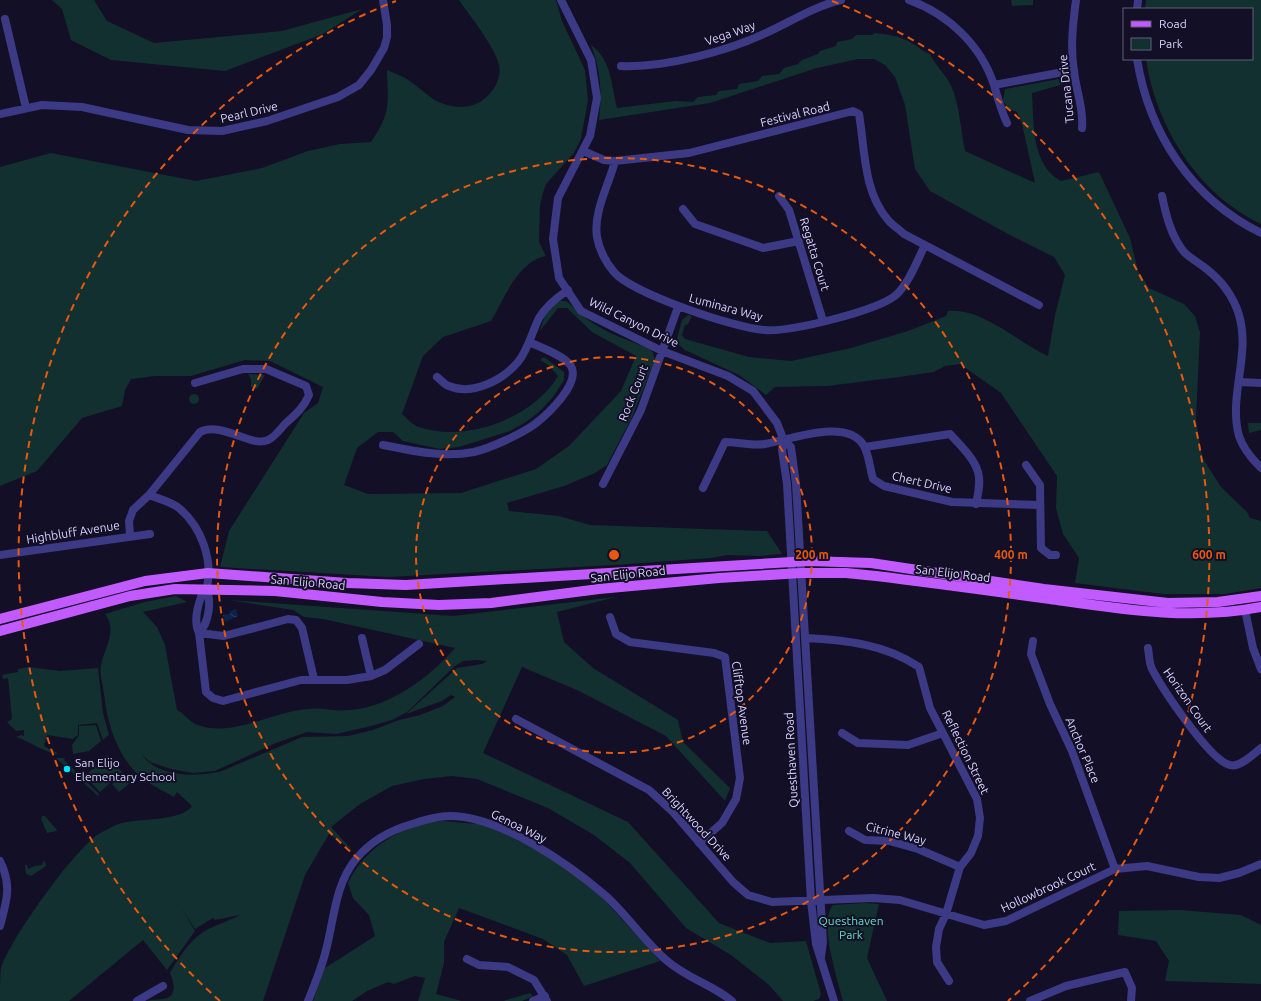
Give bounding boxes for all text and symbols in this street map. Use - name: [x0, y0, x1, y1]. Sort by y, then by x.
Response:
- legend: [1123, 8, 1253, 60]
- text: Road: [1159, 17, 1187, 30]
- street label: Vega Way: [703, 18, 757, 48]
- text: Park: [1159, 37, 1183, 50]
- street label: Tucana Drive: [1056, 54, 1076, 124]
- street label: Pearl Drive: [219, 99, 279, 125]
- street label: Festival Road: [759, 99, 831, 129]
- street label: Regatta Court: [798, 216, 832, 292]
- street label: Luminara Way: [688, 291, 764, 323]
- street label: Wild Canyon Drive: [587, 295, 681, 349]
- street label: Rock Court: [616, 363, 650, 423]
- street label: Chert Drive: [891, 469, 953, 495]
- street label: Highbluff Avenue: [25, 518, 121, 546]
- centre of rings: [607, 548, 621, 562]
- text: 200 m: [795, 548, 829, 561]
- text: 400 m: [994, 548, 1028, 561]
- text: 600 m: [1192, 548, 1226, 561]
- street label: San Elijo Road: [915, 562, 991, 584]
- street label: San Elijo Road: [590, 564, 666, 584]
- street label: San Elijo Road: [270, 572, 346, 592]
- street label: Clifftop Avenue: [730, 660, 754, 746]
- street label: Horizon Court: [1161, 665, 1215, 735]
- street label: Reflection Street: [940, 708, 992, 796]
- street label: Questhaven Road: [782, 712, 800, 808]
- street label: Anchor Place: [1063, 715, 1103, 785]
- place label: San Elijo Elementary School: [75, 756, 175, 783]
- marker: San Elijo Elementary School: [62, 764, 72, 774]
- street label: Brightwood Drive: [660, 785, 734, 863]
- street label: Genoa Way: [489, 807, 549, 845]
- street label: Citrine Way: [865, 819, 928, 847]
- street label: Hollowbrook Court: [999, 859, 1098, 915]
- park label: Questhaven Park: [818, 914, 884, 941]

